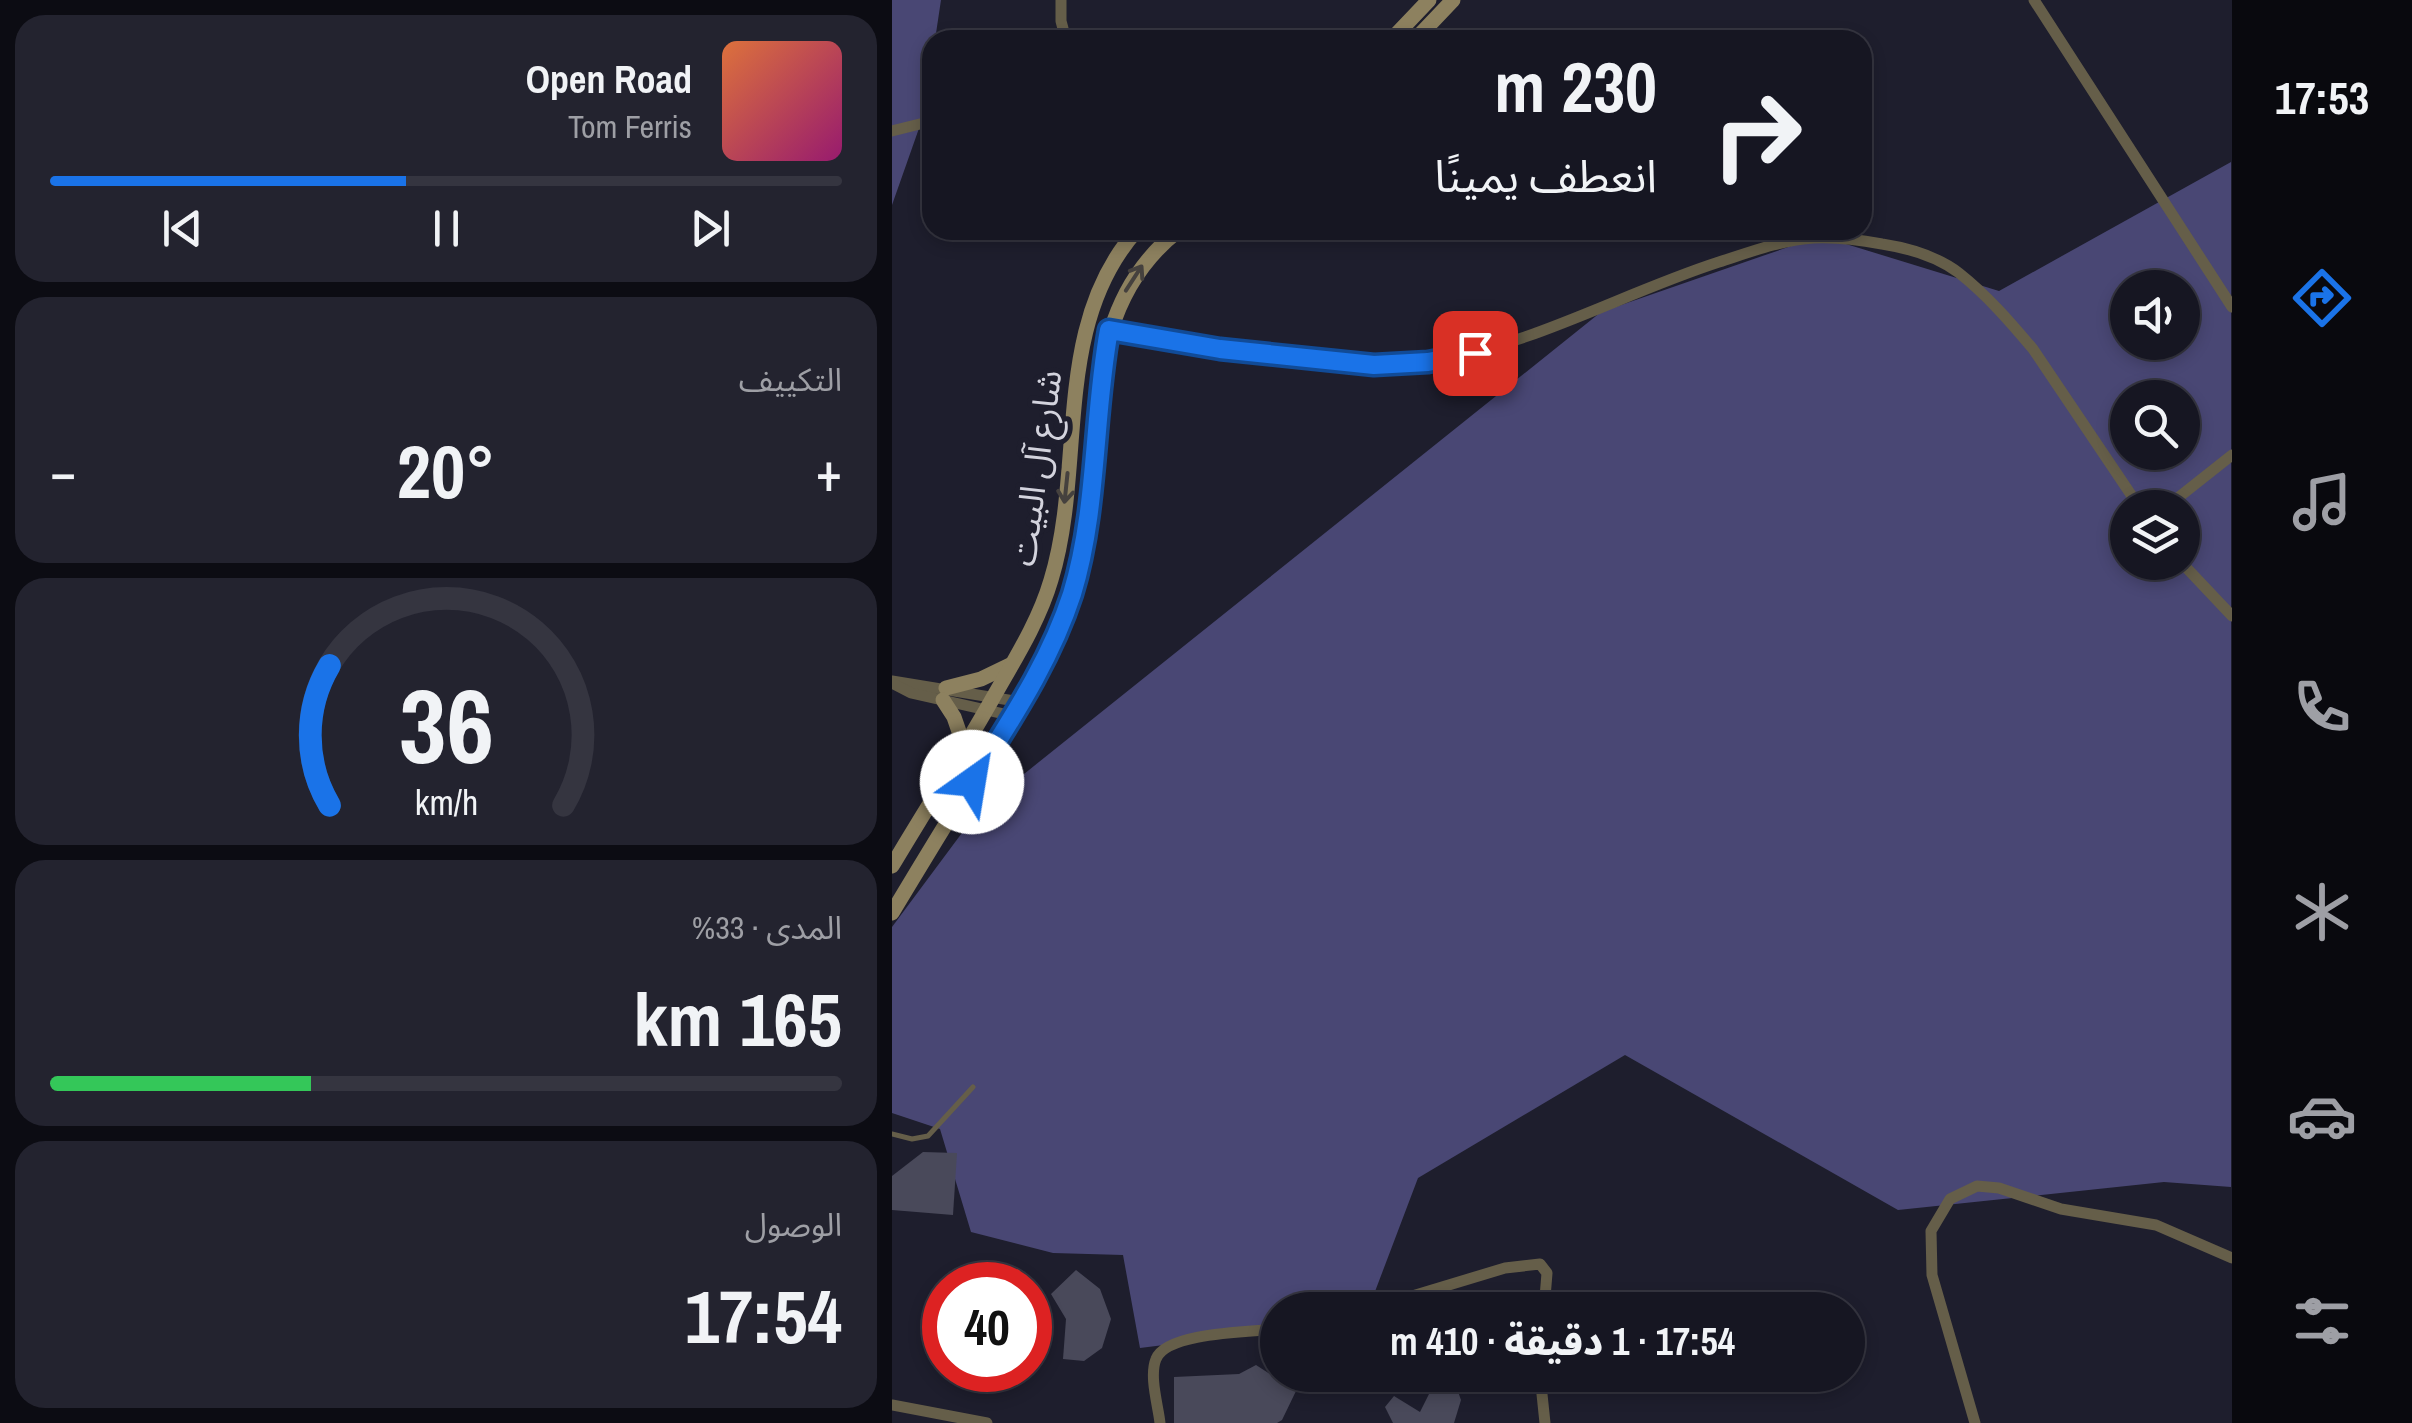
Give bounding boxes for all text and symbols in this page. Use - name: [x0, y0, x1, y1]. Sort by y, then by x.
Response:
- text: 230 m: [1494, 40, 1657, 134]
- text: Open Road: [526, 54, 692, 105]
- text: 17:53: [2275, 67, 2369, 128]
- icon: right: [1692, 70, 1822, 200]
- text: Tom Ferris: [568, 105, 692, 148]
- text: انعطف يمينًا: [1434, 145, 1657, 206]
- icon: previous: [155, 201, 210, 256]
- icon: pause: [419, 201, 474, 256]
- icon: next: [683, 201, 738, 256]
- icon: directions: [2287, 263, 2357, 333]
- one-way arrow: [1124, 264, 1145, 292]
- map controls: [2110, 270, 2200, 580]
- button: sound: [2110, 270, 2200, 360]
- pin: [1433, 311, 1518, 396]
- icon: arrive: [1448, 326, 1503, 381]
- text: التكييف: [739, 358, 842, 401]
- street label: شارع آل البيت: [998, 367, 1075, 569]
- button: search: [2110, 380, 2200, 470]
- text: 20°: [397, 420, 495, 521]
- text: −: [50, 434, 76, 508]
- text: +: [816, 434, 842, 508]
- icon: music: [2287, 467, 2357, 537]
- one-way arrow: [1056, 471, 1075, 503]
- button: layers: [2110, 490, 2200, 580]
- text: 36: [399, 655, 493, 795]
- icon: phone: [2287, 672, 2357, 742]
- position arrow: [920, 730, 1024, 834]
- text: km/h: [414, 778, 478, 826]
- icon: climate: [2287, 877, 2357, 947]
- text: المدى · 33%: [692, 906, 842, 949]
- text: 165 km: [633, 968, 842, 1069]
- icon: car: [2287, 1081, 2357, 1151]
- text: الوصول: [745, 1203, 842, 1246]
- speed limit sign: 40: [922, 1262, 1052, 1392]
- text: 17:54: [685, 1265, 842, 1366]
- icon: filters: [2287, 1286, 2357, 1356]
- text: 17:54 · 1 دقيقة · 410 m: [1390, 1316, 1735, 1367]

